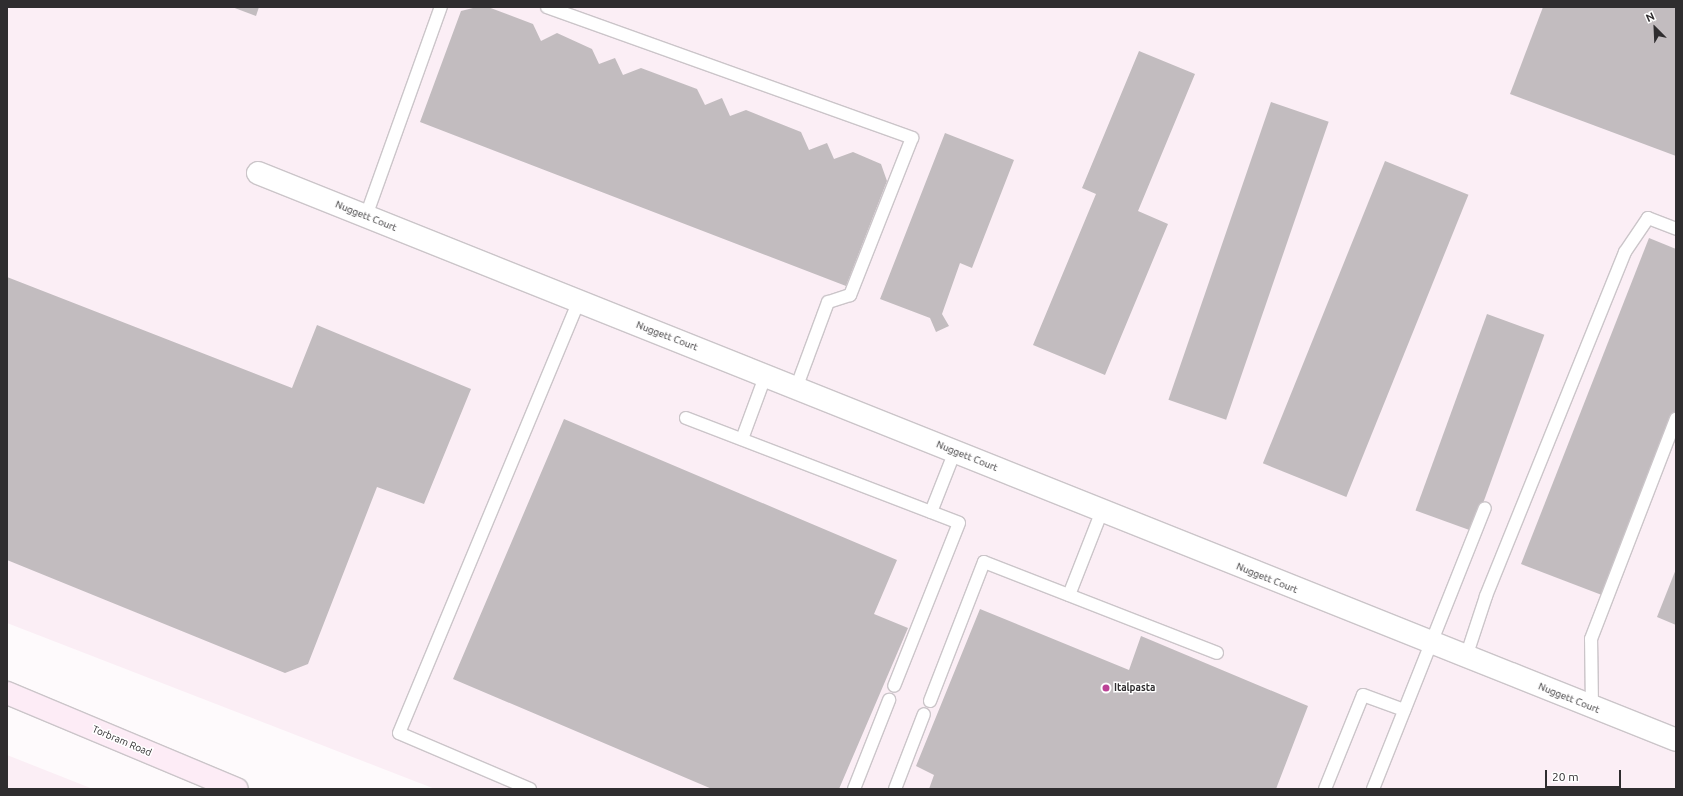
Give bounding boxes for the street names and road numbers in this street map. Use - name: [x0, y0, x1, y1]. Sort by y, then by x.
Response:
- street label: Nuggett Court: [333, 198, 399, 234]
- street label: Nuggett Court: [634, 319, 700, 353]
- street label: Nuggett Court: [934, 438, 1000, 474]
- street label: Nuggett Court: [1234, 560, 1300, 596]
- street label: Nuggett Court: [1536, 680, 1602, 716]
- street label: Torbram Road: [90, 723, 154, 759]

